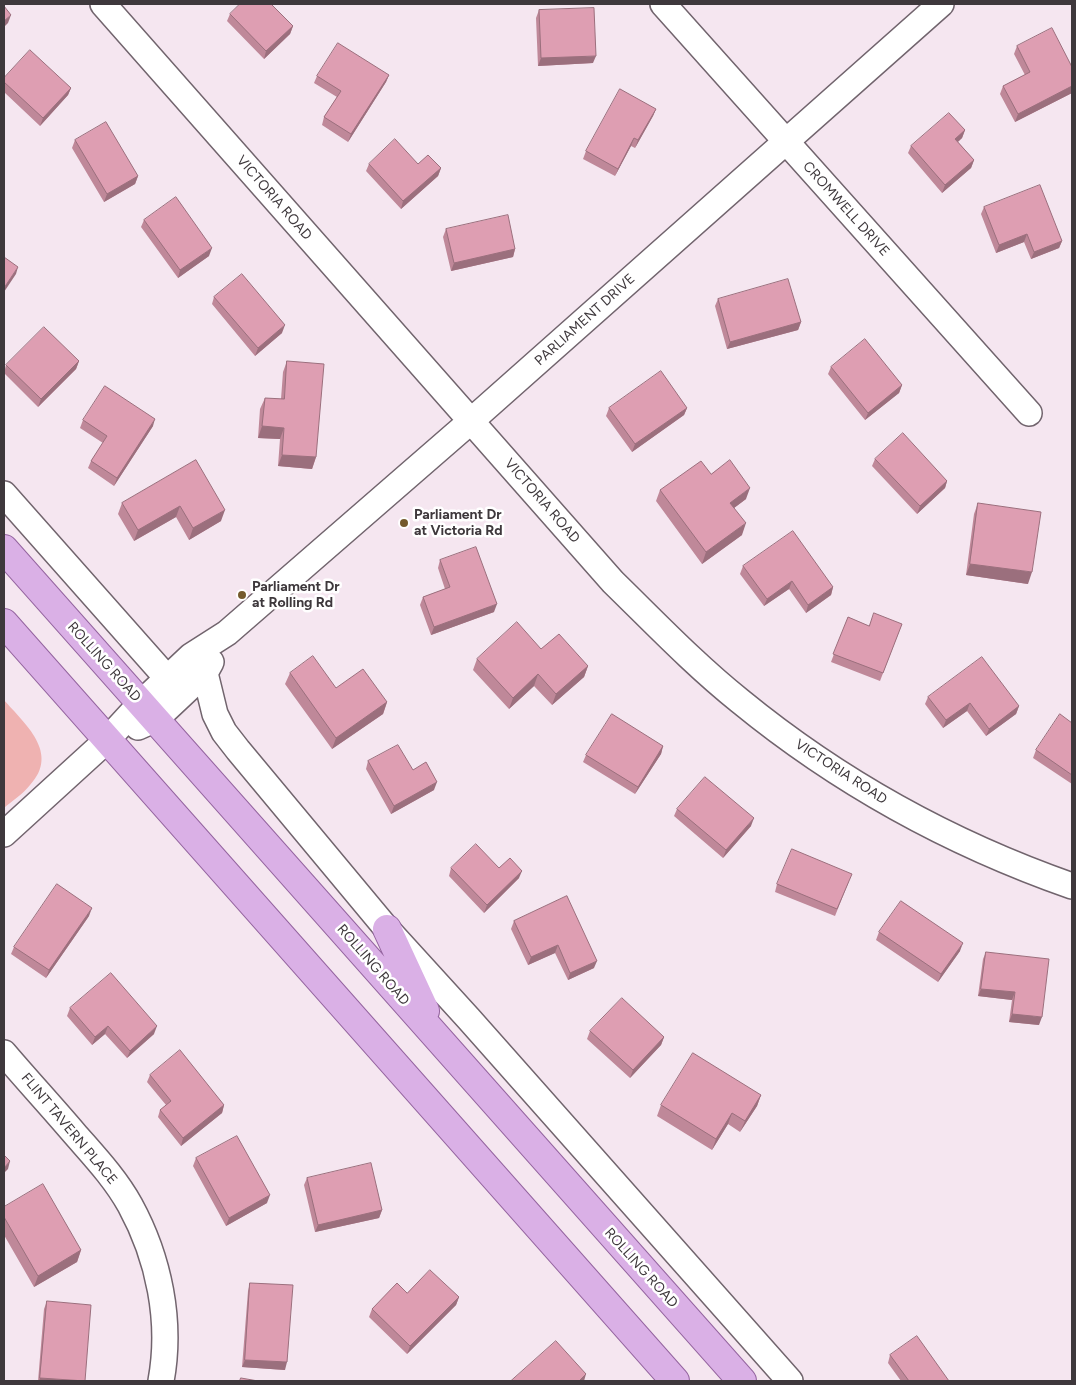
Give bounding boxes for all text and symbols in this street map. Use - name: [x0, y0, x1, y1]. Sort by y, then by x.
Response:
- street label: VICTORIA ROAD: [233, 152, 315, 244]
- street label: CROMWELL DRIVE: [799, 158, 893, 260]
- street label: PARLIAMENT DRIVE: [531, 271, 639, 369]
- street label: VICTORIA ROAD: [501, 455, 583, 547]
- place label: Parliament Dr at Victoria Rd: [414, 507, 503, 540]
- marker: Parliament Dr at Victoria Rd: [398, 517, 410, 529]
- place label: Parliament Dr at Rolling Rd: [252, 579, 340, 612]
- marker: Parliament Dr at Rolling Rd: [236, 589, 248, 601]
- street label: ROLLING ROAD: [64, 619, 144, 705]
- street label: VICTORIA ROAD: [792, 736, 890, 808]
- street label: ROLLING ROAD: [333, 921, 413, 1009]
- street label: FLINT TAVERN PLACE: [17, 1070, 121, 1188]
- street label: ROLLING ROAD: [601, 1225, 681, 1311]

